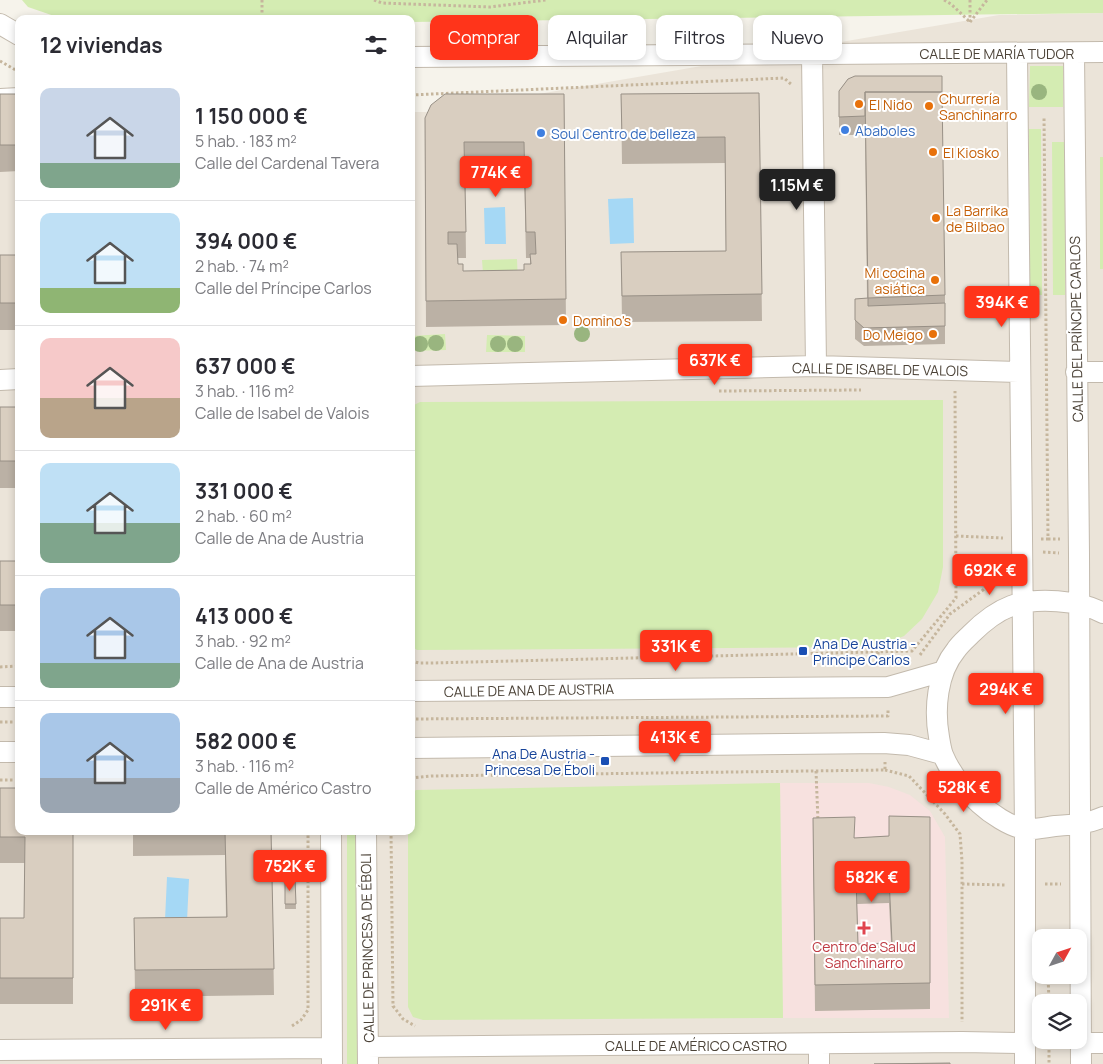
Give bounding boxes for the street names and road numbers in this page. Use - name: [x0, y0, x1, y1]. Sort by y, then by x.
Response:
- street label: CALLE DE MARÍA TUDOR: [920, 44, 1075, 63]
- street label: CALLE DEL PRÍNCIPE CARLOS: [1065, 235, 1087, 422]
- street label: CALLE DE ISABEL DE VALOIS: [792, 358, 968, 380]
- street label: CALLE DE ANA DE AUSTRIA: [444, 679, 614, 701]
- street label: CALLE DE PRINCESA DE ÉBOLI: [356, 853, 378, 1043]
- street label: CALLE DE AMÉRICO CASTRO: [605, 1036, 787, 1055]

